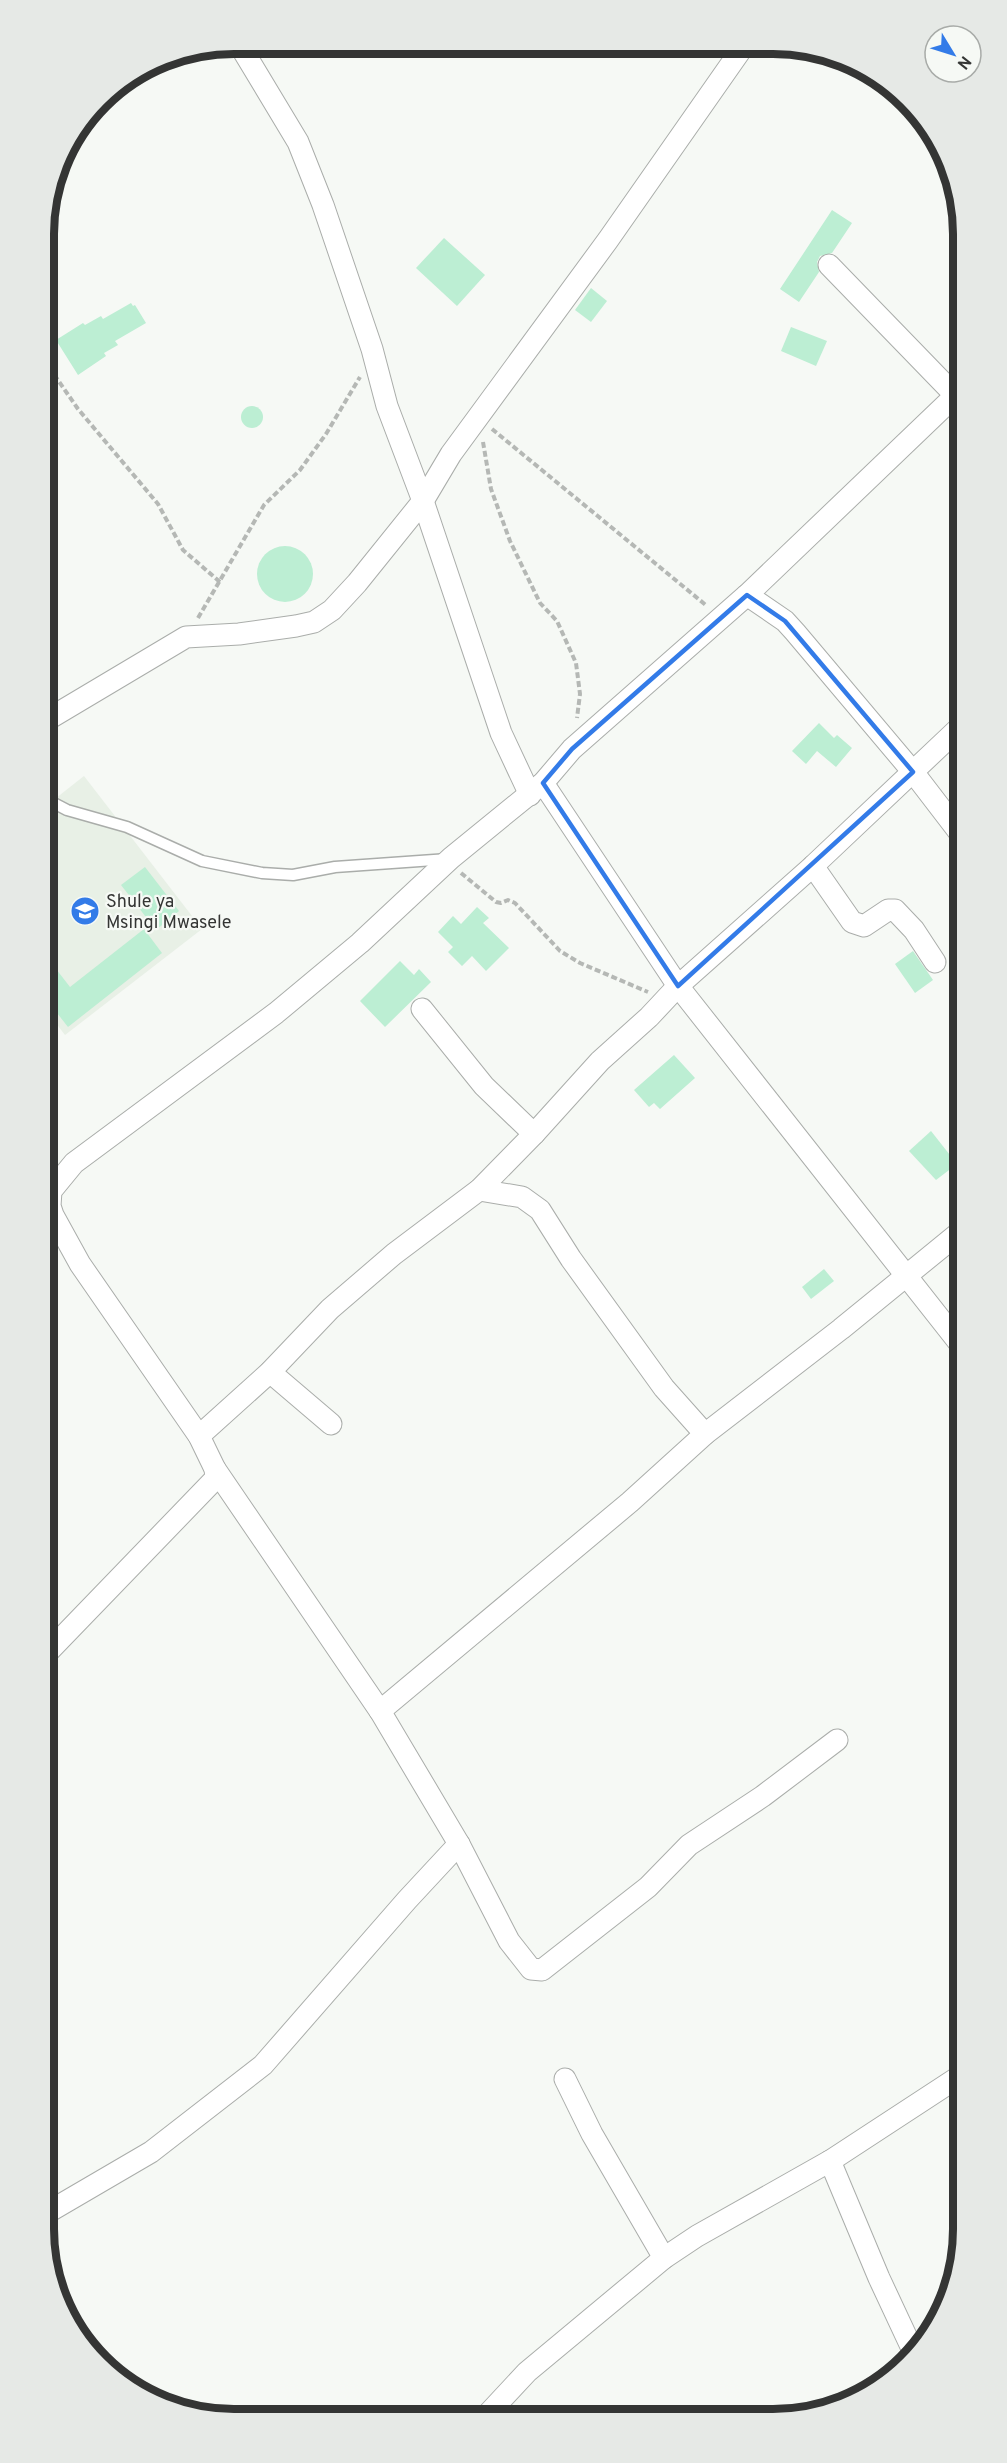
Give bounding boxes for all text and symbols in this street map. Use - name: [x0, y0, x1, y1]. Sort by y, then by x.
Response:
- north arrow: [923, 24, 983, 84]
- text: N: [952, 51, 975, 73]
- place label: Shule ya Msingi Mwasele: [106, 891, 231, 935]
- school or university icon: Shule ya Msingi Mwasele: [69, 895, 101, 927]

